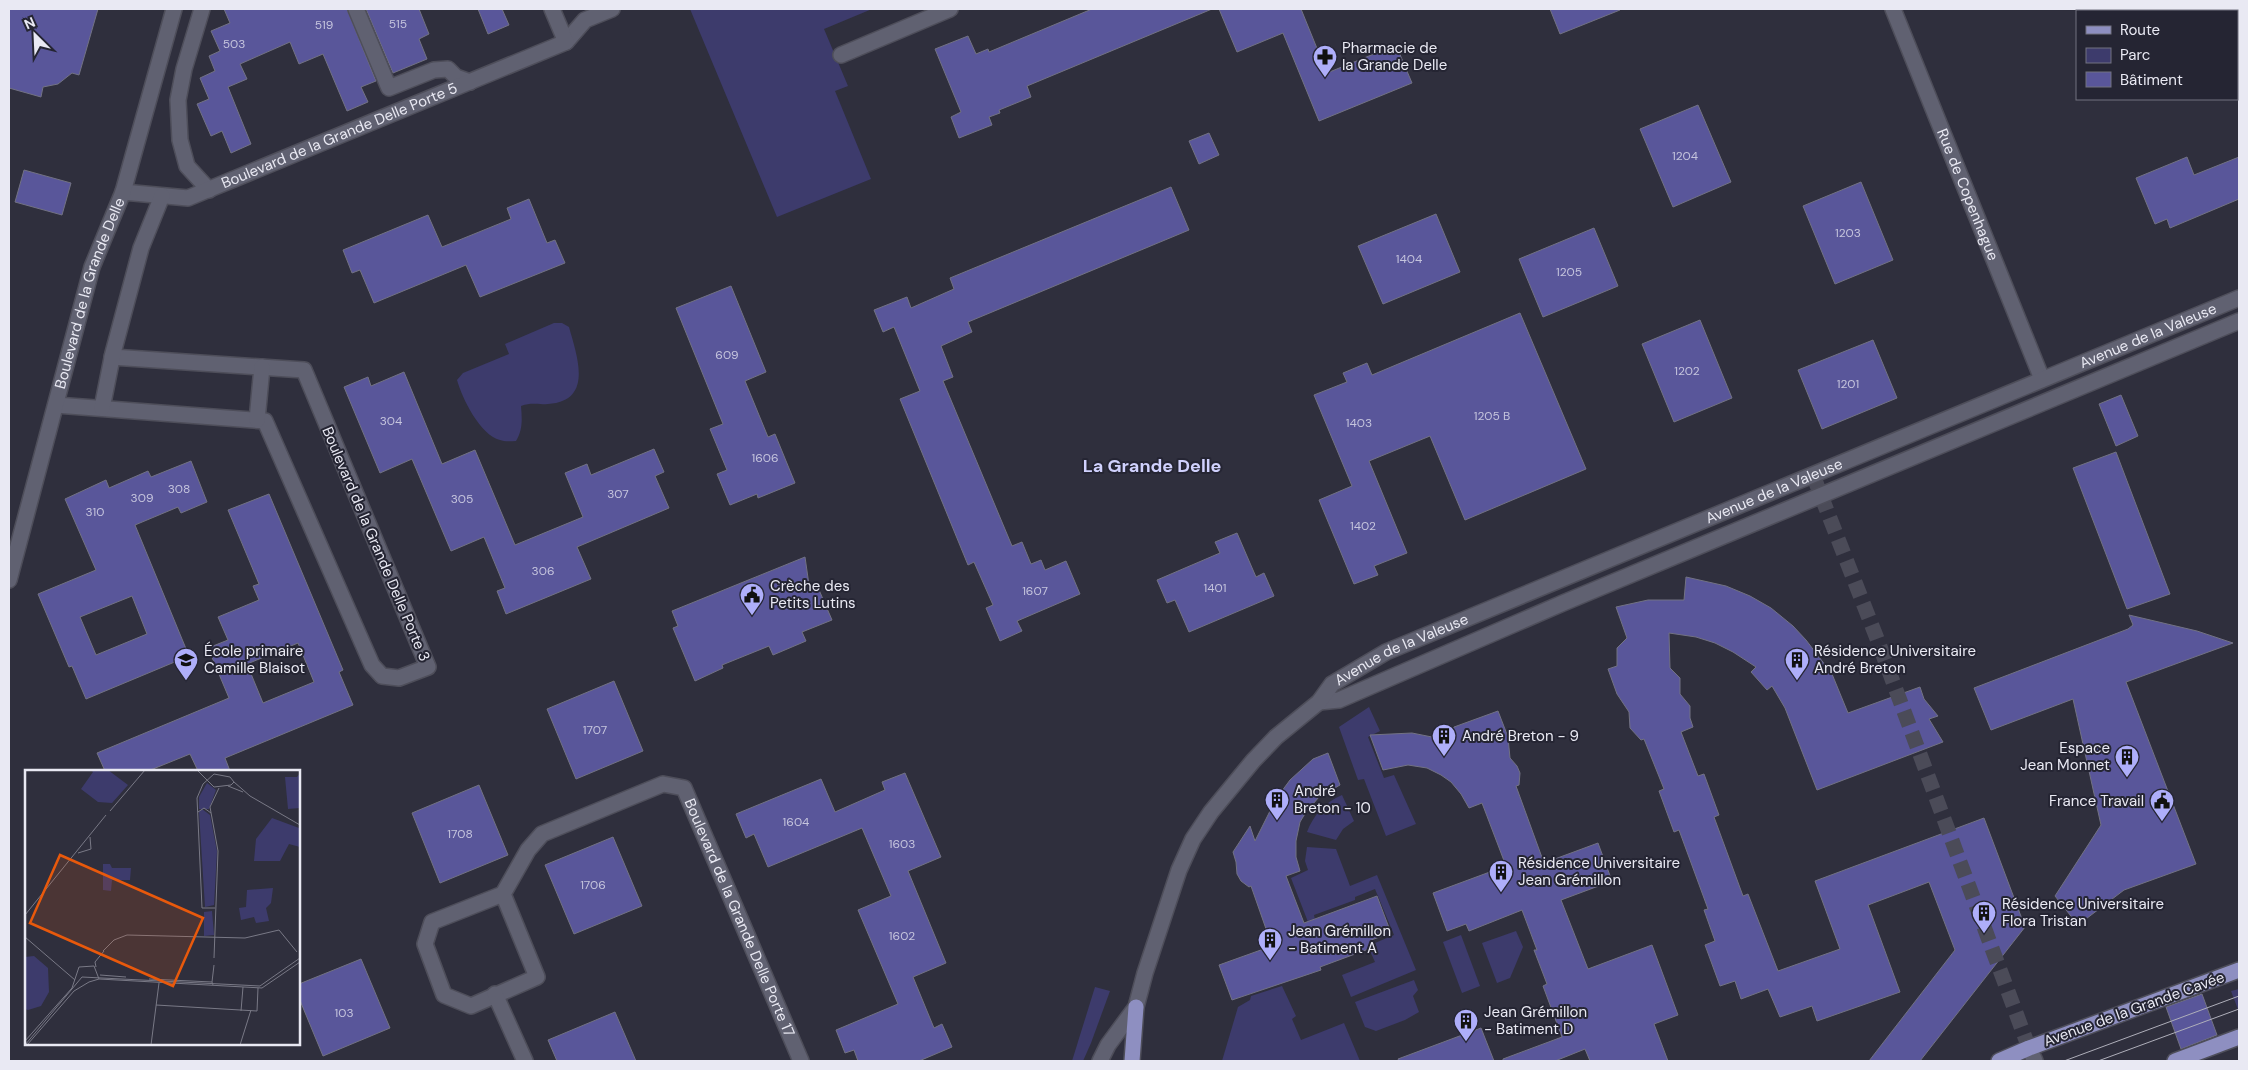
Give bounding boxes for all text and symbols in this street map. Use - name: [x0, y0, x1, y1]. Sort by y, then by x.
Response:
- north arrow: [10, 10, 60, 60]
- legend: [2076, 10, 2238, 100]
- text: N: [21, 13, 38, 33]
- house number: 515: [389, 16, 407, 32]
- house number: 519: [315, 17, 333, 33]
- text: Route: [2120, 20, 2160, 40]
- house number: 503: [223, 36, 245, 52]
- place label: Pharmacie de la Grande Delle: [1342, 38, 1447, 75]
- pharmacy icon: Pharmacie de la Grande Delle: [1312, 44, 1338, 78]
- text: Parc: [2120, 45, 2150, 65]
- text: Bâtiment: [2120, 70, 2183, 90]
- street label: Boulevard de la Grande Delle Porte 5: [218, 78, 460, 193]
- street label: Rue de Copenhague: [1932, 126, 2003, 263]
- house number: 1204: [1672, 148, 1698, 164]
- street label: Boulevard de la Grande Delle: [50, 195, 130, 391]
- house number: 1203: [1835, 225, 1861, 241]
- house number: 1404: [1396, 251, 1422, 267]
- house number: 1205: [1556, 264, 1582, 280]
- street label: Avenue de la Valeuse: [2077, 298, 2220, 373]
- house number: 609: [715, 347, 739, 363]
- house number: 1202: [1674, 363, 1700, 379]
- house number: 1201: [1837, 376, 1859, 392]
- house number: 1205 B: [1474, 408, 1510, 424]
- house number: 304: [380, 413, 402, 429]
- house number: 1403: [1346, 415, 1372, 431]
- street label: Boulevard de la Grande Delle Porte 3: [317, 424, 435, 664]
- house number: 1606: [751, 450, 779, 466]
- district label: La Grande Delle: [1083, 454, 1222, 478]
- street label: Avenue de la Valeuse: [1703, 454, 1845, 528]
- house number: 308: [168, 481, 190, 497]
- house number: 307: [607, 486, 629, 502]
- house number: 309: [131, 490, 153, 506]
- house number: 305: [451, 491, 473, 507]
- house number: 310: [86, 504, 104, 520]
- house number: 1402: [1350, 518, 1376, 534]
- house number: 306: [532, 563, 554, 579]
- place label: Crèche des Petits Lutins: [770, 576, 856, 613]
- house number: 1401: [1204, 580, 1226, 596]
- public building icon: Crèche des Petits Lutins: [739, 582, 765, 616]
- house number: 1607: [1022, 583, 1048, 599]
- street label: Avenue de la Valeuse: [1331, 609, 1471, 690]
- place label: École primaire Camille Blaisot: [204, 641, 305, 678]
- place label: Résidence Universitaire André Breton: [1814, 641, 1976, 678]
- school or university icon: École primaire Camille Blaisot: [173, 647, 199, 681]
- building icon: Résidence Universitaire André Breton: [1784, 647, 1810, 681]
- house number: 1707: [583, 722, 607, 738]
- building icon: André Breton - 9: [1431, 723, 1457, 757]
- place label: André Breton - 9: [1462, 726, 1579, 746]
- place label: Espace Jean Monnet: [2020, 738, 2110, 775]
- building icon: Espace Jean Monnet: [2114, 744, 2140, 778]
- inset map: [25, 770, 300, 1045]
- place label: André Breton - 10: [1294, 781, 1371, 818]
- building icon: André Breton - 10: [1264, 787, 1290, 821]
- public building icon: France Travail: [2149, 788, 2175, 822]
- place label: France Travail: [2049, 791, 2144, 811]
- street label: Boulevard de la Grande Delle Porte 17: [680, 795, 799, 1040]
- house number: 1604: [783, 814, 809, 830]
- house number: 1708: [447, 826, 473, 842]
- house number: 1603: [889, 836, 915, 852]
- place label: Résidence Universitaire Jean Grémillon: [1518, 853, 1680, 890]
- building icon: Résidence Universitaire Jean Grémillon: [1488, 859, 1514, 893]
- house number: 1706: [580, 877, 606, 893]
- place label: Résidence Universitaire Flora Tristan: [2002, 894, 2164, 931]
- building icon: Résidence Universitaire Flora Tristan: [1971, 900, 1997, 934]
- place label: Jean Grémillon - Batiment A: [1288, 921, 1391, 958]
- building icon: Jean Grémillon - Batiment A: [1257, 927, 1283, 961]
- house number: 1602: [889, 928, 915, 944]
- street label: Avenue de la Grande Cavée: [2041, 967, 2227, 1051]
- place label: Jean Grémillon - Batiment D: [1484, 1002, 1587, 1039]
- house number: 103: [334, 1005, 354, 1021]
- building icon: Jean Grémillon - Batiment D: [1453, 1008, 1479, 1042]

